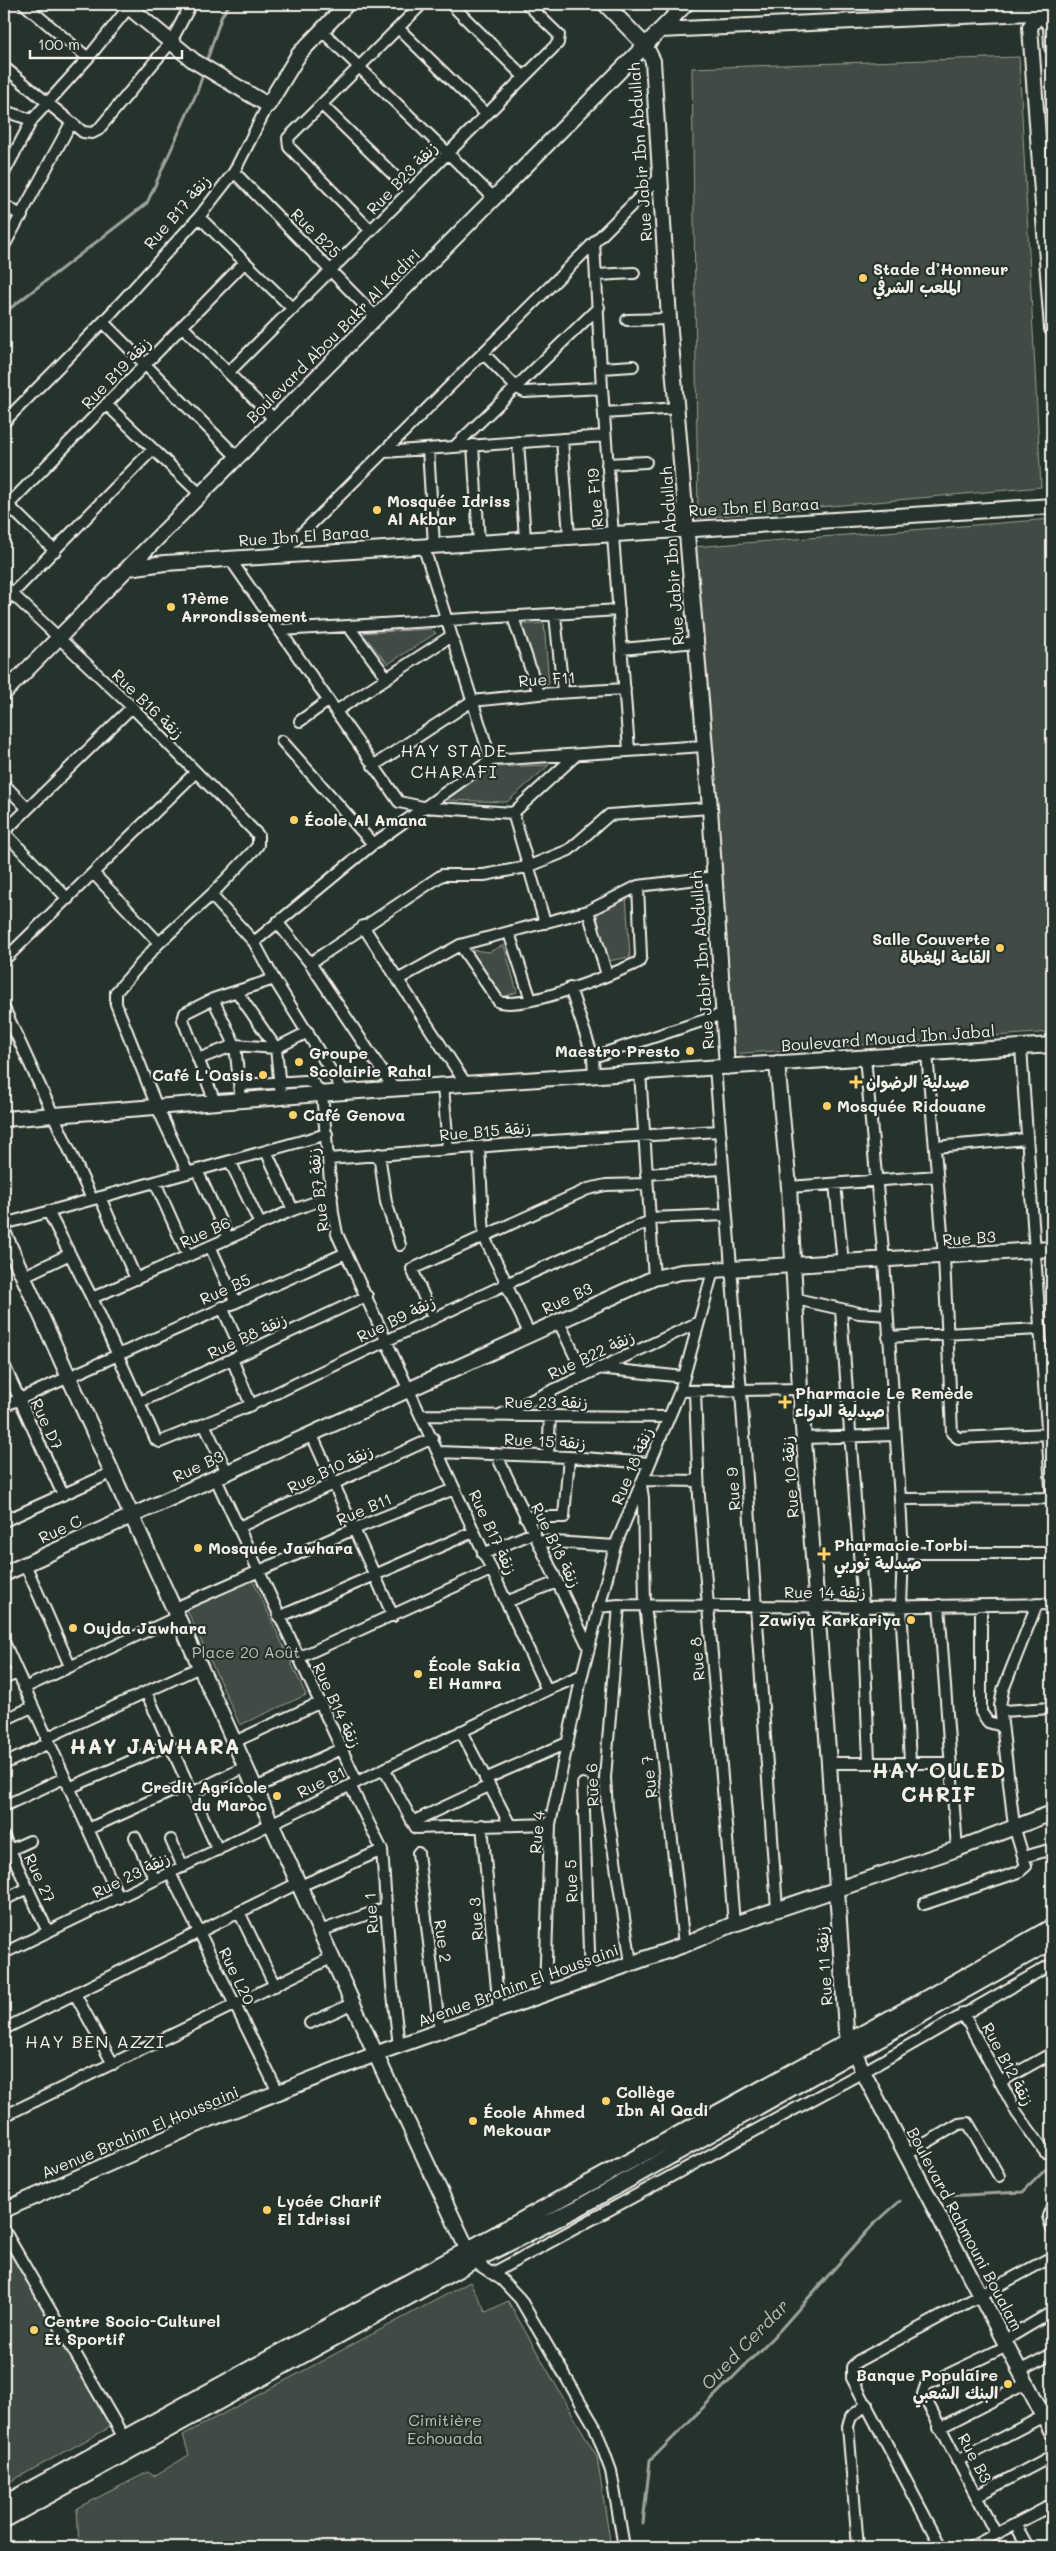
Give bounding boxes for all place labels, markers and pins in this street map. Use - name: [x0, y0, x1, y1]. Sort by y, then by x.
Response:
- place label: Stade d’Honneur الملعب الشرفي: [873, 258, 1008, 300]
- marker: Stade d’Honneur الملعب الشرفي: [857, 272, 869, 284]
- place label: Mosquée Idriss Al Akbar: [387, 490, 510, 529]
- marker: Mosquée Idriss Al Akbar: [371, 504, 383, 516]
- place label: 17ème Arrondissement: [181, 587, 307, 626]
- marker: 17ème Arrondissement: [165, 601, 177, 613]
- place label: École Al Amana: [304, 809, 427, 830]
- marker: École Al Amana: [288, 814, 300, 826]
- place label: Salle Couverte القاعة المغطاة: [872, 928, 990, 967]
- marker: Salle Couverte القاعة المغطاة: [994, 942, 1006, 954]
- place label: Maestro Presto: [555, 1040, 680, 1061]
- place label: Groupe Scolairie Rahal: [309, 1042, 431, 1081]
- marker: Maestro Presto: [684, 1045, 696, 1057]
- marker: Groupe Scolairie Rahal: [293, 1056, 305, 1068]
- place label: Café L'Oasis: [152, 1064, 253, 1085]
- marker: Café L'Oasis: [257, 1069, 269, 1081]
- place label: صيدلية الرضوان: [866, 1071, 970, 1093]
- marker: صيدلية الرضوان: [850, 1076, 862, 1088]
- place label: Mosquée Ridouane: [837, 1095, 986, 1116]
- marker: Mosquée Ridouane: [821, 1100, 833, 1112]
- place label: Café Genova: [303, 1104, 406, 1125]
- marker: Café Genova: [287, 1109, 299, 1121]
- place label: Pharmacie Le Remède صيدلية الدواء: [795, 1382, 973, 1422]
- marker: Pharmacie Le Remède صيدلية الدواء: [779, 1396, 791, 1408]
- place label: Pharmacie Torbi صيدلية توربي: [834, 1534, 968, 1578]
- place label: Mosquée Jawhara: [208, 1537, 353, 1558]
- marker: Mosquée Jawhara: [192, 1542, 204, 1554]
- marker: Pharmacie Torbi صيدلية توربي: [818, 1548, 830, 1560]
- place label: Zawiya Karkariya: [758, 1609, 901, 1630]
- marker: Zawiya Karkariya: [905, 1614, 917, 1626]
- place label: Oujda Jawhara: [83, 1617, 207, 1638]
- marker: Oujda Jawhara: [67, 1622, 79, 1634]
- place label: École Sakia El Hamra: [428, 1654, 521, 1693]
- marker: École Sakia El Hamra: [412, 1668, 424, 1680]
- place label: Credit Agricole du Maroc: [141, 1776, 267, 1815]
- marker: Credit Agricole du Maroc: [271, 1790, 283, 1802]
- place label: Collège Ibn Al Qadi: [616, 2081, 709, 2120]
- marker: Collège Ibn Al Qadi: [600, 2095, 612, 2107]
- place label: École Ahmed Mekouar: [483, 2101, 585, 2140]
- marker: École Ahmed Mekouar: [467, 2115, 479, 2127]
- place label: Lycée Charif El Idrissi: [277, 2190, 382, 2229]
- marker: Lycée Charif El Idrissi: [261, 2204, 273, 2216]
- place label: Centre Socio-Culturel Et Sportif: [44, 2310, 220, 2349]
- marker: Centre Socio-Culturel Et Sportif: [28, 2324, 40, 2336]
- place label: Banque Populaire البنك الشعبي: [856, 2364, 998, 2408]
- marker: Banque Populaire البنك الشعبي: [1002, 2378, 1014, 2390]

